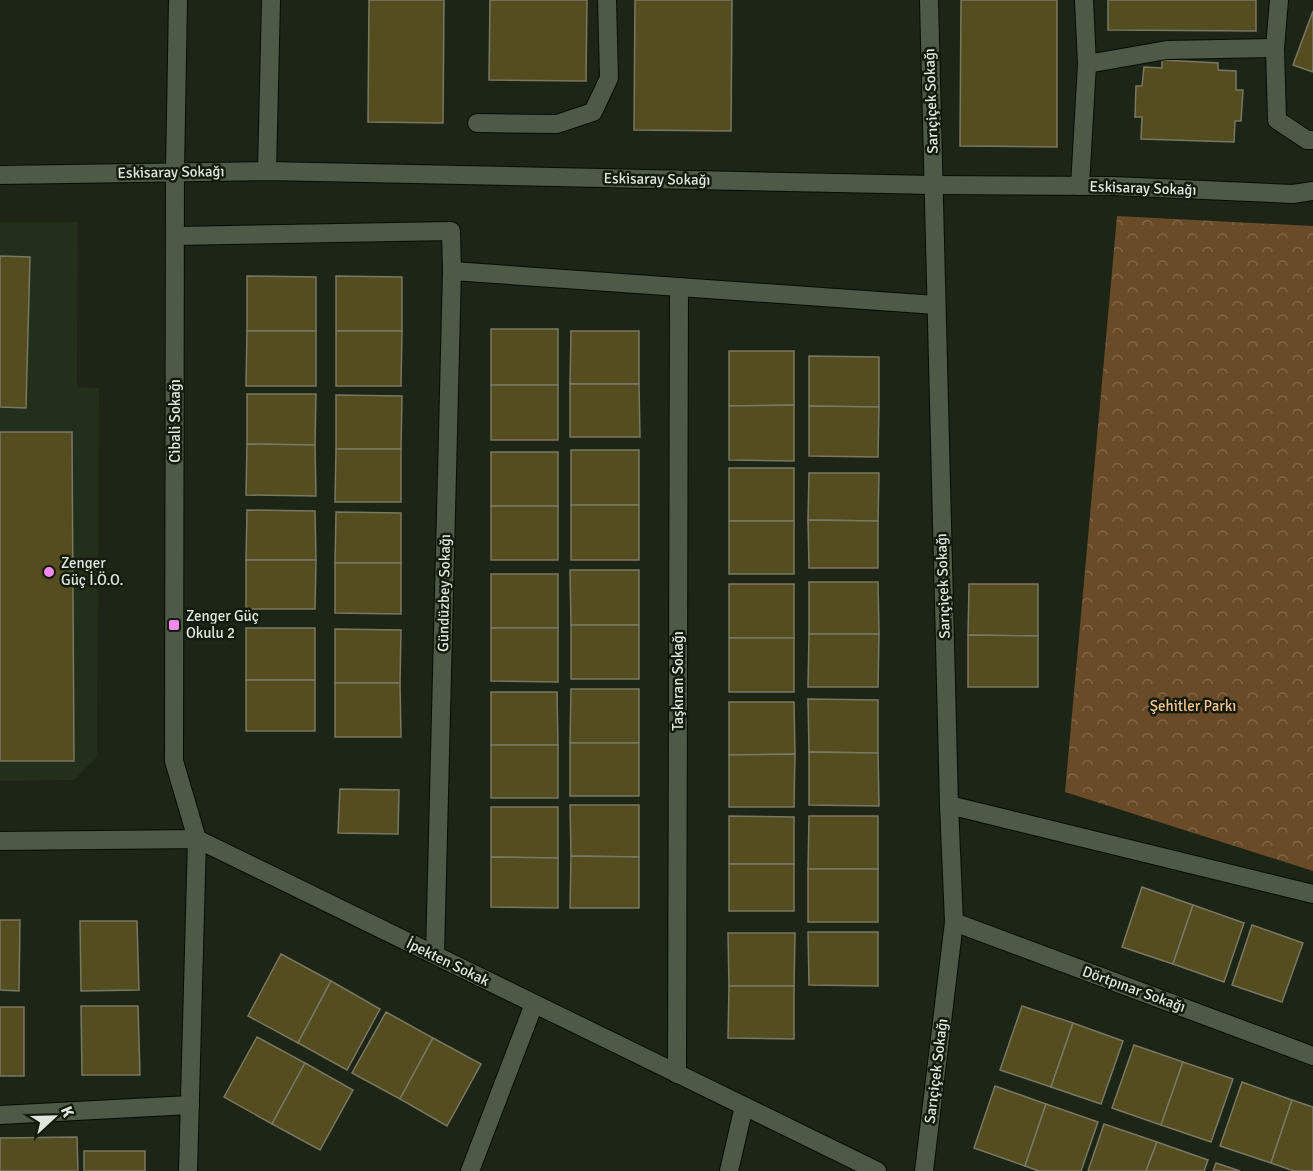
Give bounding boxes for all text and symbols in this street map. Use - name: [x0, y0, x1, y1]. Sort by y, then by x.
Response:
- street label: Sarıçiçek Sokağı: [920, 48, 942, 154]
- street label: Eskisaray Sokağı: [117, 162, 225, 182]
- street label: Eskisaray Sokağı: [603, 169, 711, 189]
- street label: Eskisaray Sokağı: [1089, 177, 1197, 199]
- street label: Cibali Sokağı: [166, 379, 184, 463]
- street label: Sarıçiçek Sokağı: [932, 533, 954, 639]
- street label: Gündüzbey Sokağı: [434, 534, 454, 652]
- place label: Zenger Güç İ.Ö.O.: [61, 554, 123, 589]
- marker: Zenger Güç İ.Ö.O.: [42, 565, 56, 579]
- place label: Zenger Güç Okulu 2: [186, 607, 259, 642]
- marker: Zenger Güç Okulu 2: [167, 618, 181, 632]
- street label: Taşkıran Sokağı: [669, 631, 687, 731]
- park label: Şehitler Parkı: [1150, 697, 1236, 715]
- street label: İpekten Sokak: [403, 934, 493, 990]
- street label: Dörtpınar Sokağı: [1080, 962, 1188, 1016]
- street label: Sarıçiçek Sokağı: [921, 1018, 951, 1124]
- north arrow: [24, 1087, 84, 1147]
- text: K: [56, 1103, 78, 1120]

